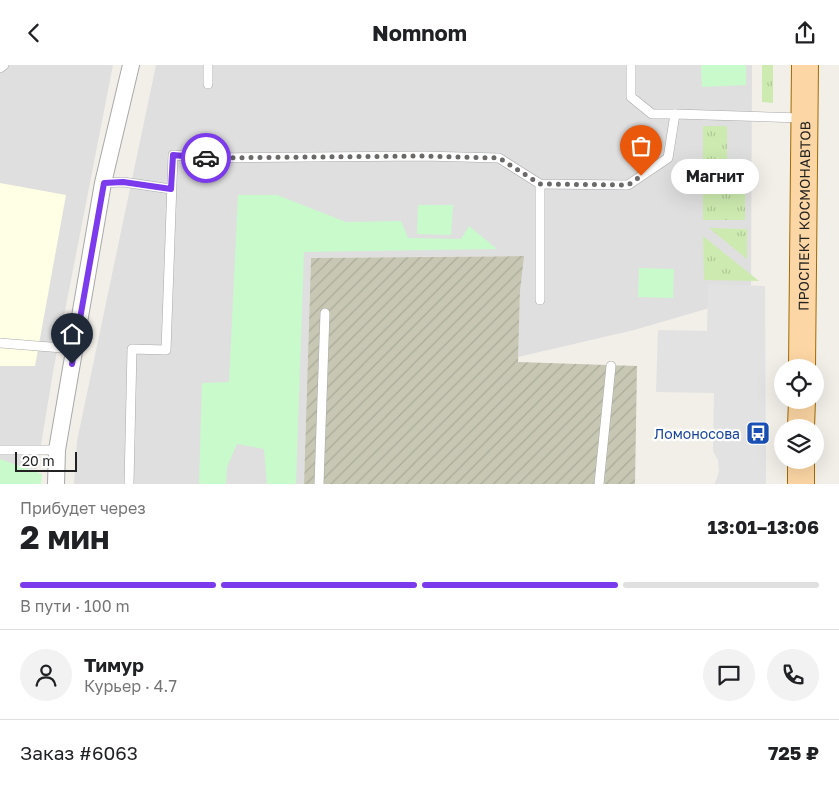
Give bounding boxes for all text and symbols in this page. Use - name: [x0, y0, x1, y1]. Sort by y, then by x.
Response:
- icon: back: [20, 19, 48, 47]
- text: Nomnom: [372, 19, 467, 46]
- icon: share: [791, 19, 819, 47]
- street label: ПРОСПЕКТ КОСМОНАВТОВ: [794, 121, 813, 311]
- pin: [620, 125, 662, 176]
- icon: bag: [627, 132, 655, 160]
- courier: [181, 133, 231, 183]
- icon: car: [192, 144, 220, 172]
- callout: Магнит: [671, 159, 758, 193]
- text: Магнит: [686, 166, 744, 186]
- pin: [51, 313, 93, 364]
- icon: home: [58, 320, 86, 348]
- map controls: [774, 359, 824, 469]
- button: locate: [774, 359, 824, 409]
- button: layers: [774, 419, 824, 469]
- bus stop icon: Ломоносова: [745, 420, 771, 446]
- place label: Ломоносова: [654, 425, 740, 442]
- scale bar: [15, 449, 78, 472]
- text: 20 m: [22, 452, 55, 469]
- text: Прибудет через: [20, 498, 146, 518]
- text: 13:01–13:06: [707, 515, 819, 538]
- text: 2 мин: [20, 518, 110, 556]
- text: В пути · 100 m: [20, 596, 130, 616]
- button: person: [20, 649, 72, 701]
- button: chat: [703, 649, 755, 701]
- button: phone: [767, 649, 819, 701]
- text: Тимур: [84, 653, 144, 676]
- text: Курьер · 4.7: [84, 676, 177, 696]
- text: Заказ #6063: [20, 741, 138, 764]
- text: 725 ₽: [768, 741, 819, 764]

